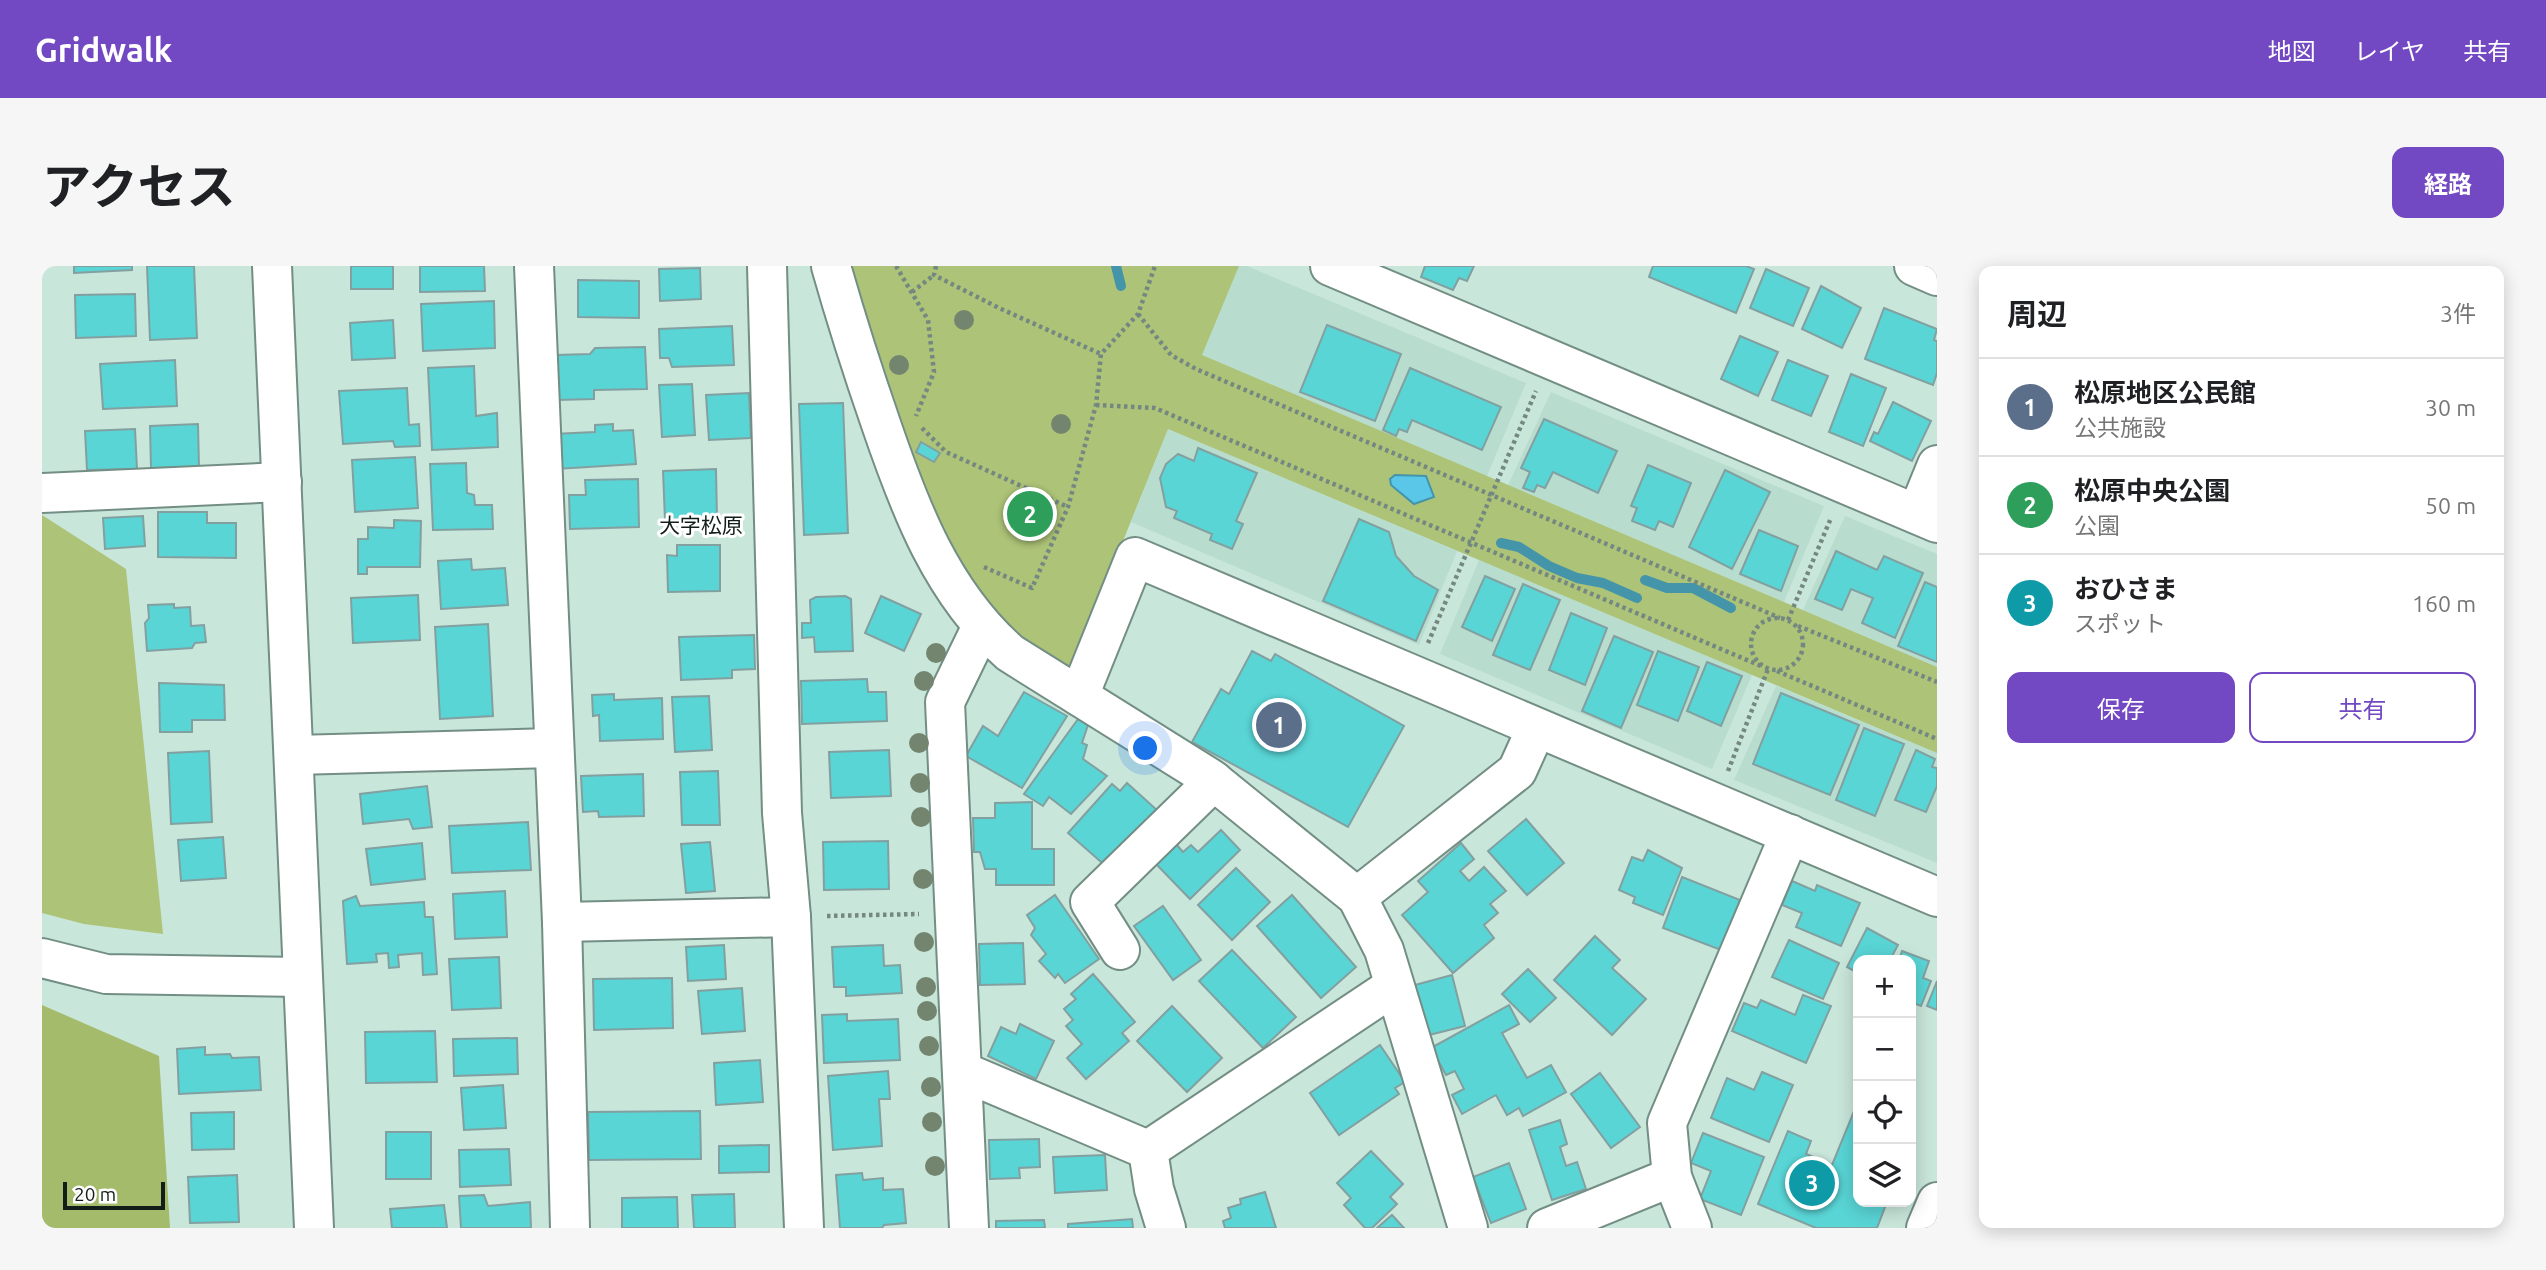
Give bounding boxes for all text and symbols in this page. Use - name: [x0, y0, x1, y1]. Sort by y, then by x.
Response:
- text: Gridwalk: [35, 31, 172, 68]
- text: 地図: [2268, 38, 2316, 65]
- text: レイヤ: [2354, 38, 2425, 65]
- text: 共有: [2463, 38, 2511, 65]
- button: 経路: [2392, 147, 2504, 218]
- text: アクセス: [42, 158, 236, 213]
- text: 周辺: [2007, 297, 2067, 331]
- text: 3件: [2440, 301, 2476, 326]
- text: 松原地区公民館: [2074, 378, 2256, 407]
- text: 1: [2024, 395, 2036, 420]
- text: 30 m: [2425, 395, 2476, 420]
- text: 公共施設: [2074, 415, 2166, 440]
- text: 松原中央公園: [2074, 476, 2230, 505]
- pin: 2: [1007, 488, 1053, 540]
- text: 2: [2024, 493, 2036, 518]
- text: 50 m: [2425, 493, 2476, 518]
- district label: 大字松原: [659, 513, 743, 537]
- text: 公園: [2074, 513, 2120, 538]
- text: おひさま: [2074, 574, 2178, 603]
- text: 3: [2024, 591, 2036, 616]
- text: 160 m: [2412, 591, 2476, 616]
- text: スポット: [2074, 611, 2166, 636]
- button: 保存: [2007, 672, 2235, 743]
- button: 共有: [2249, 672, 2476, 743]
- pin: 1: [1256, 699, 1302, 751]
- your location: [1128, 731, 1162, 765]
- map controls: [1853, 955, 1916, 1207]
- button: +: [1853, 955, 1916, 1018]
- button: −: [1853, 1018, 1916, 1081]
- button: locate: [1853, 1081, 1916, 1144]
- button: layers: [1853, 1144, 1916, 1207]
- pin: 3: [1789, 1157, 1835, 1209]
- scale bar: [63, 1179, 164, 1211]
- text: 20 m: [74, 1183, 116, 1205]

